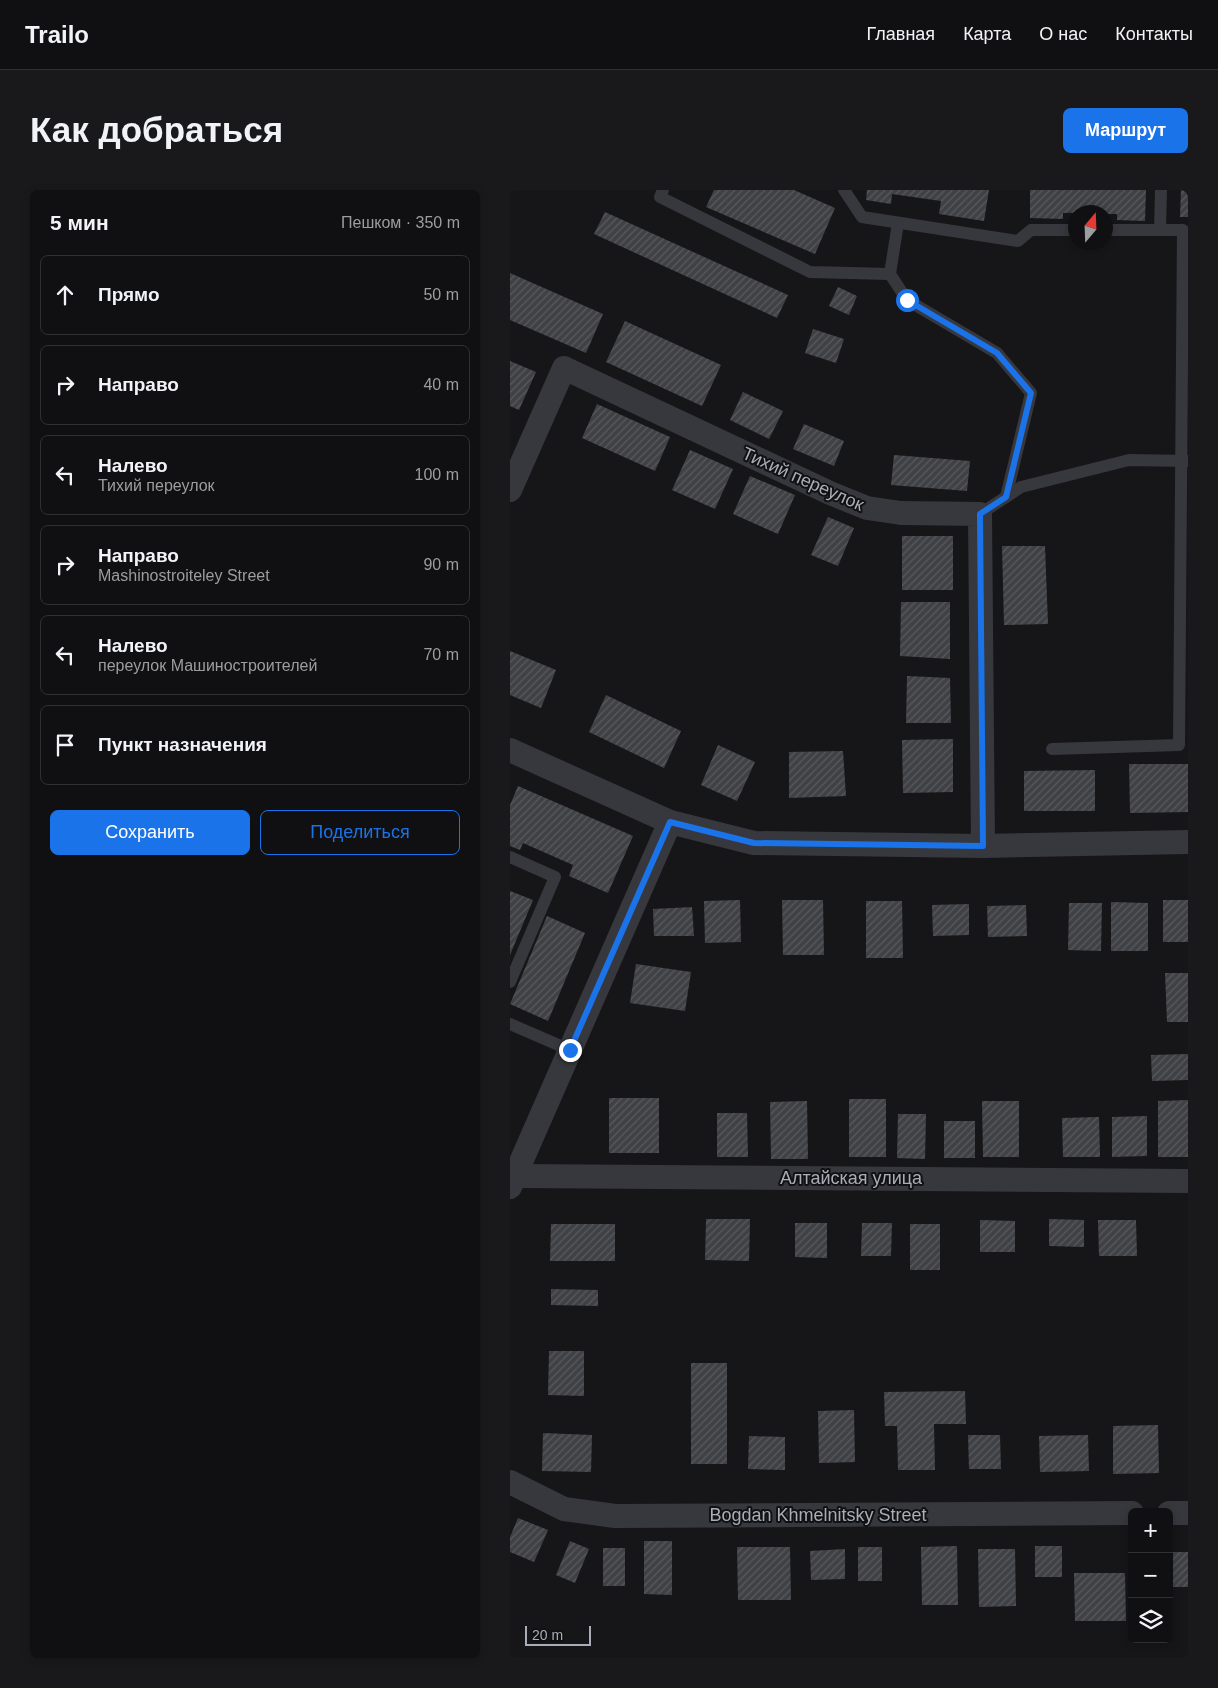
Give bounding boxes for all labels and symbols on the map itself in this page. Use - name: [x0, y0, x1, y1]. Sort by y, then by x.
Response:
- north arrow: [1068, 205, 1113, 250]
- route start: [896, 289, 919, 312]
- street label: Тихий переулок: [739, 443, 867, 515]
- route end: [559, 1039, 582, 1062]
- street label: Алтайская улица: [780, 1168, 923, 1188]
- street label: Bogdan Khmelnitsky Street: [709, 1505, 927, 1525]
- scale bar: [525, 1623, 591, 1646]

